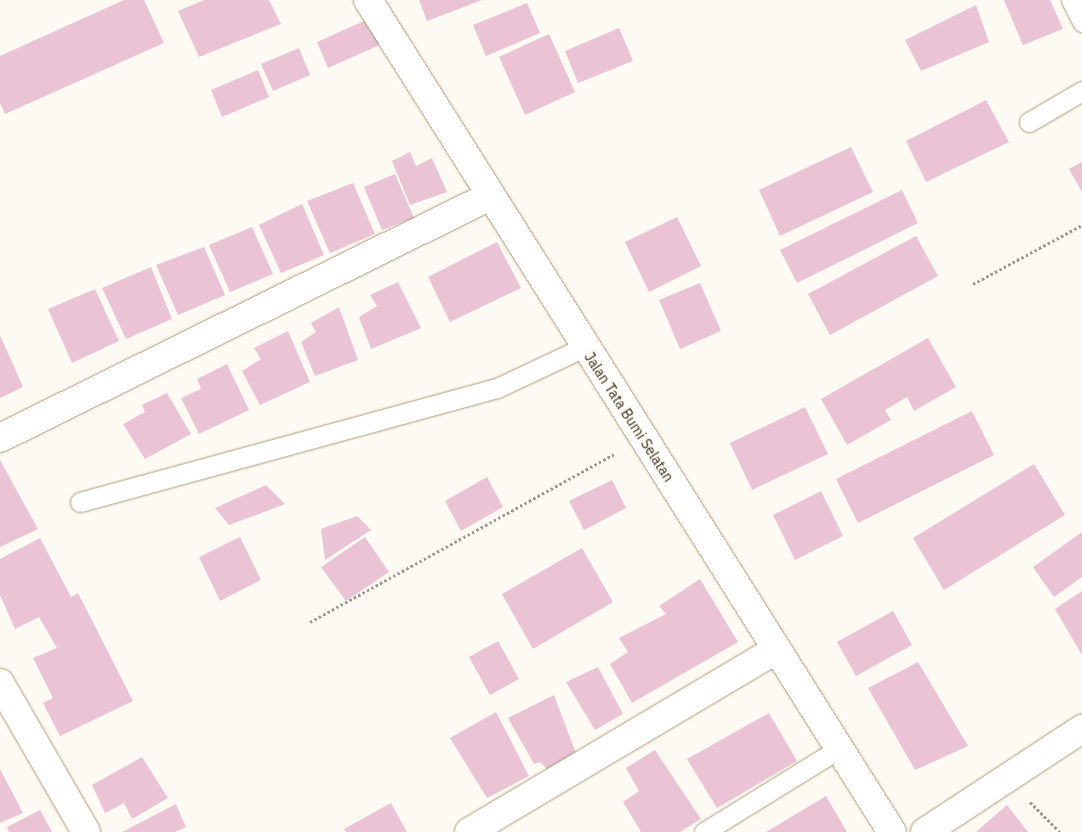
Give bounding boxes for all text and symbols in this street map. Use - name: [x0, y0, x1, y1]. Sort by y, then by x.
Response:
- street label: Jalan Tata Bumi Selatan: [581, 349, 677, 485]

